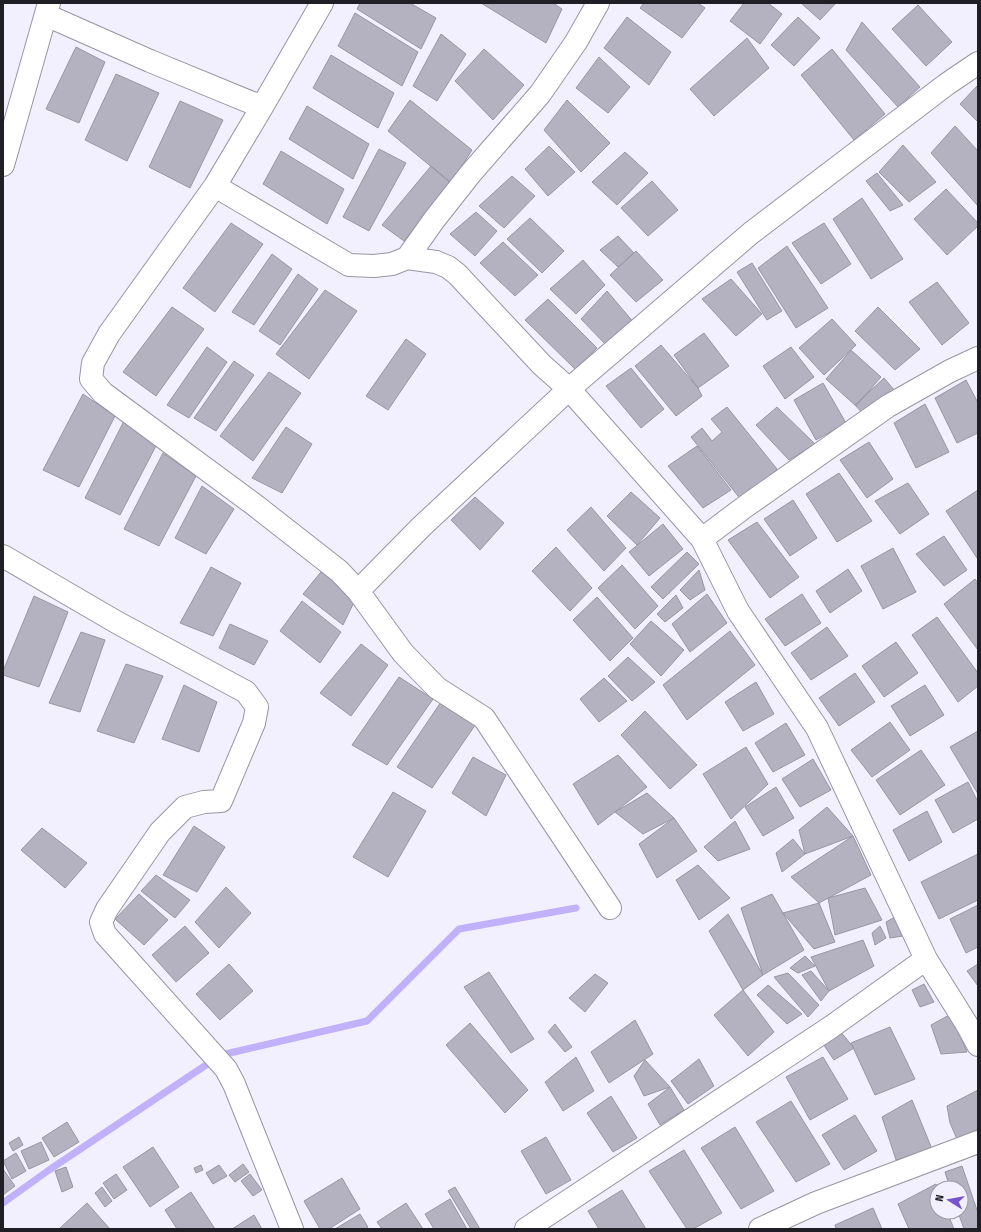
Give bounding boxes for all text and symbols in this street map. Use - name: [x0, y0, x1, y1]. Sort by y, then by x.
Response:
- north arrow: [929, 1180, 969, 1220]
- text: N: [933, 1194, 947, 1203]

